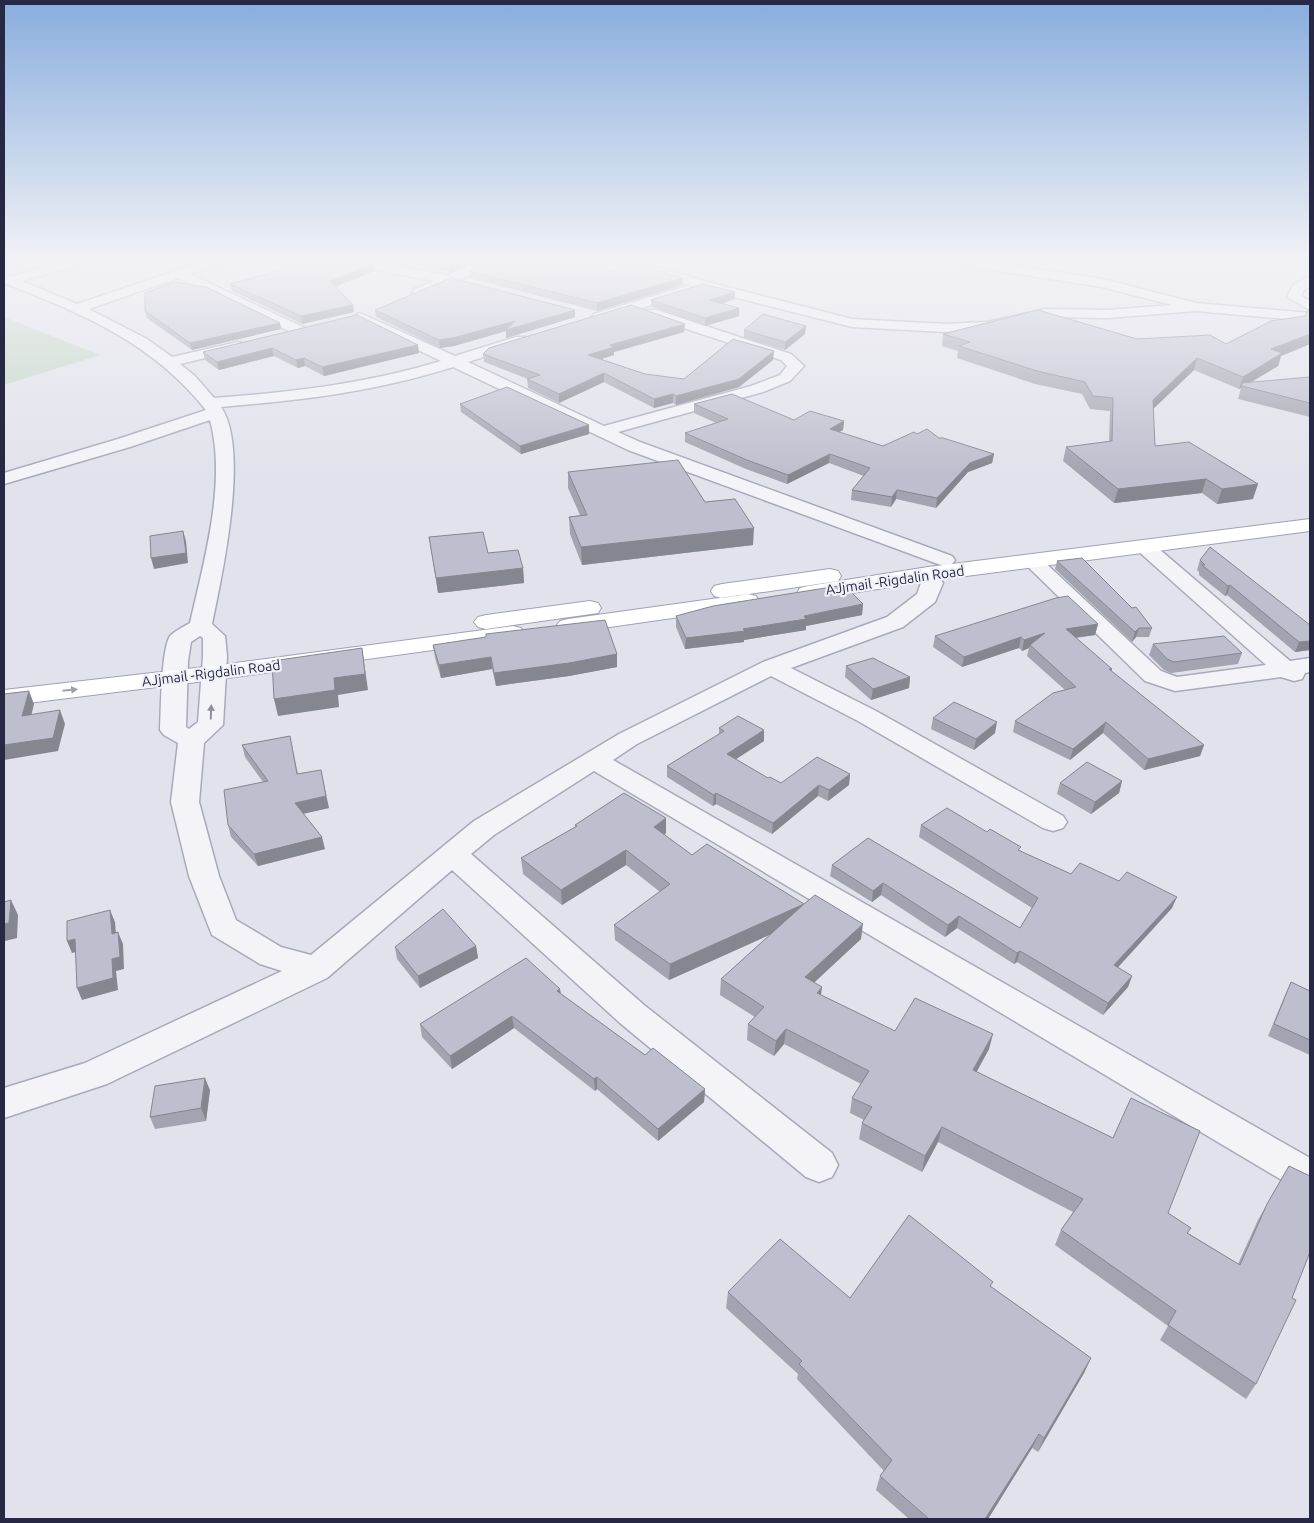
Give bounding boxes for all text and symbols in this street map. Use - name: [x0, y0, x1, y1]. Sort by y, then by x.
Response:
- street label: AJjmail -Rigdalin Road: [825, 562, 965, 598]
- street label: AJjmail -Rigdalin Road: [141, 657, 281, 689]
- one-way arrow: [62, 686, 78, 694]
- one-way arrow: [207, 703, 215, 719]

